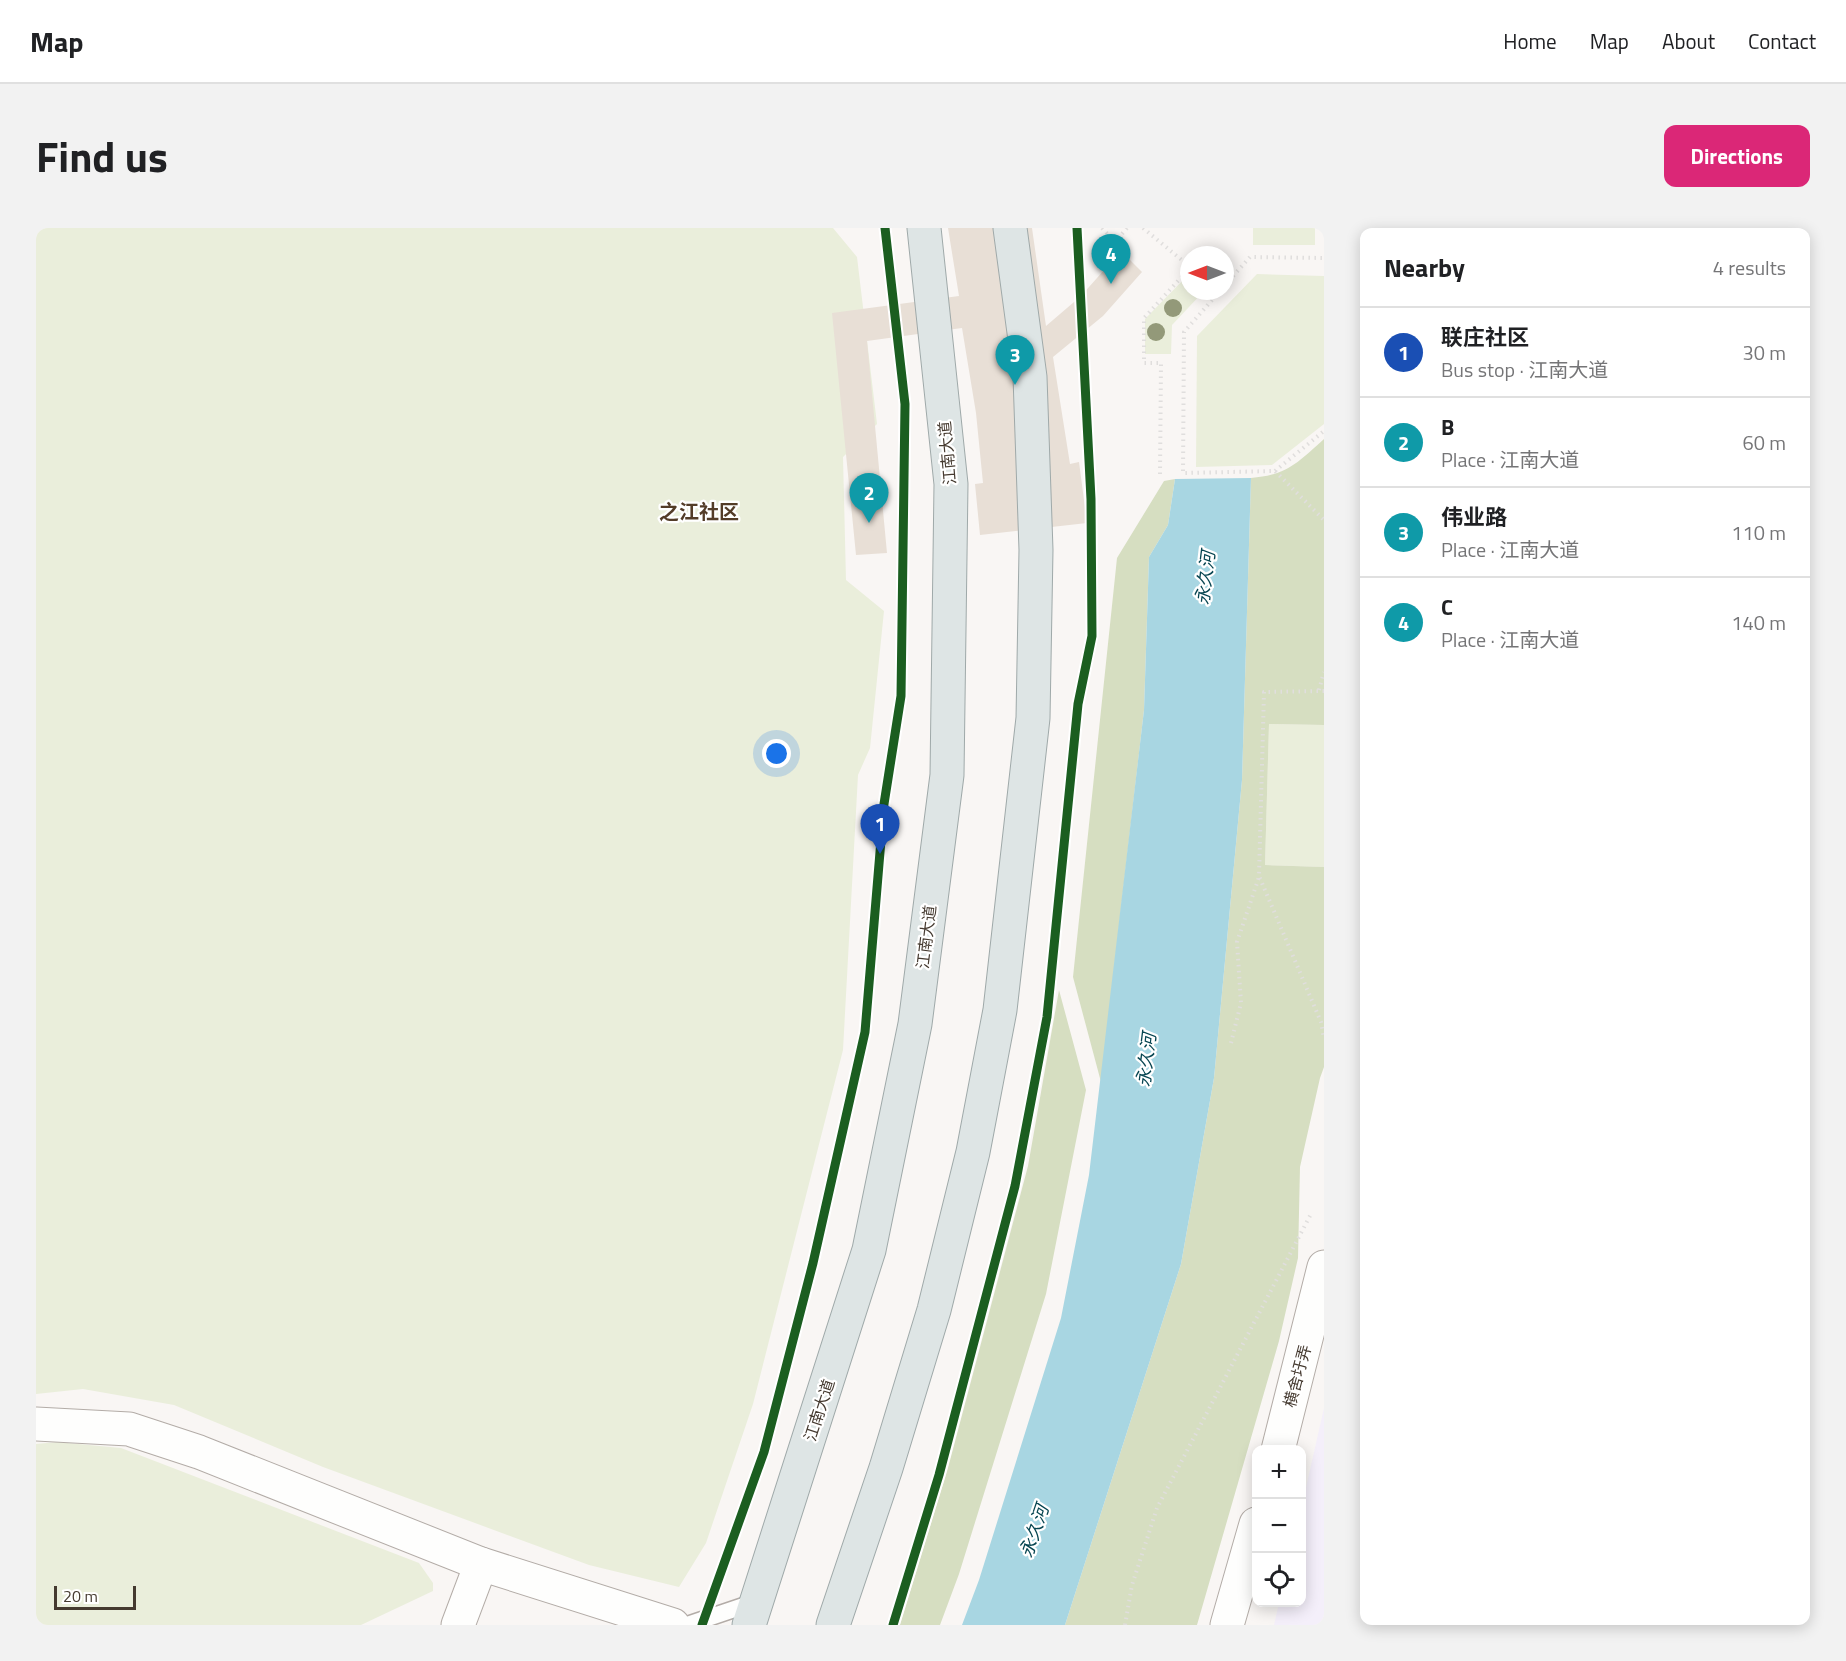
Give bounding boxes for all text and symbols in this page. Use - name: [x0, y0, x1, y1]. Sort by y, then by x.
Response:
- text: Map: [30, 20, 84, 63]
- text: Home: [1503, 25, 1557, 57]
- text: Map: [1590, 25, 1629, 57]
- text: About: [1662, 25, 1715, 57]
- text: Contact: [1748, 25, 1816, 57]
- text: Find us: [36, 124, 168, 188]
- button: Directions: [1664, 125, 1810, 187]
- pin: 4: [1092, 235, 1130, 284]
- north arrow: [1180, 246, 1234, 300]
- text: Nearby: [1384, 248, 1465, 287]
- text: 4 results: [1713, 252, 1786, 283]
- text: 联庄社区: [1441, 320, 1529, 354]
- pin: 3: [996, 336, 1034, 385]
- text: 1: [1398, 337, 1409, 368]
- text: 30 m: [1742, 337, 1786, 368]
- text: Bus stop · 江南大道: [1441, 354, 1608, 385]
- text: B: [1441, 410, 1454, 444]
- street label: 江南大道: [932, 420, 962, 486]
- text: 2: [1398, 427, 1409, 458]
- text: 60 m: [1742, 427, 1786, 458]
- text: Place · 江南大道: [1441, 444, 1579, 475]
- pin: 2: [850, 474, 888, 523]
- district label: 之江社区: [659, 496, 739, 527]
- text: 伟业路: [1441, 500, 1507, 534]
- text: 3: [1398, 517, 1409, 548]
- text: 110 m: [1731, 517, 1786, 548]
- text: Place · 江南大道: [1441, 534, 1579, 565]
- water label: 永久河: [1188, 547, 1222, 606]
- text: C: [1441, 590, 1453, 624]
- text: 4: [1398, 607, 1409, 638]
- text: 140 m: [1731, 607, 1786, 638]
- text: Place · 江南大道: [1441, 624, 1579, 655]
- your location: [762, 739, 791, 768]
- pin: 1: [860, 804, 900, 854]
- street label: 江南大道: [910, 904, 942, 970]
- water label: 永久河: [1129, 1029, 1163, 1088]
- street label: 横舍圩弄: [1277, 1342, 1317, 1410]
- street label: 江南大道: [798, 1376, 840, 1444]
- map controls: [1252, 1445, 1306, 1607]
- button: +: [1252, 1445, 1306, 1499]
- water label: 永久河: [1012, 1498, 1057, 1561]
- button: −: [1252, 1499, 1306, 1553]
- button: locate: [1252, 1553, 1306, 1607]
- scale bar: [54, 1583, 136, 1610]
- text: 20 m: [63, 1584, 98, 1608]

